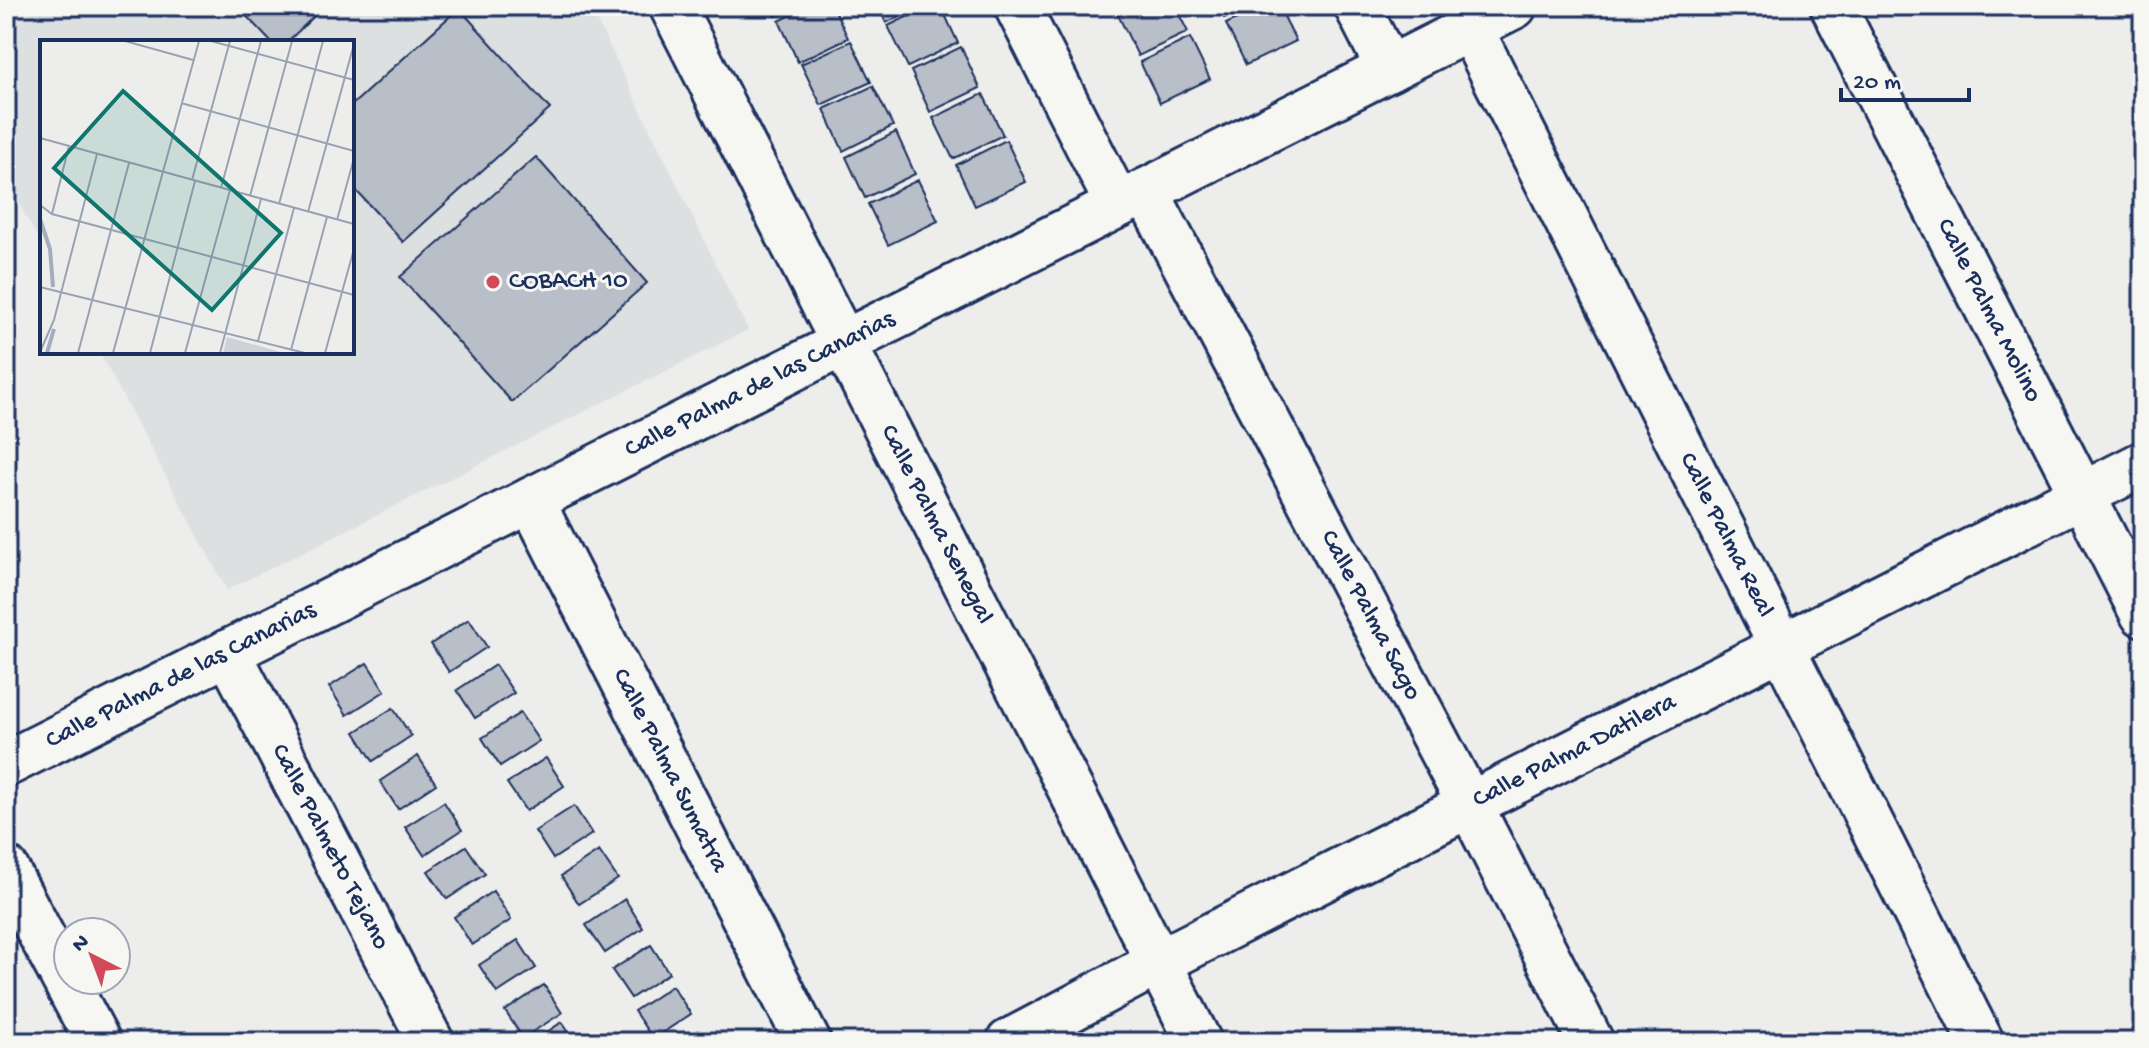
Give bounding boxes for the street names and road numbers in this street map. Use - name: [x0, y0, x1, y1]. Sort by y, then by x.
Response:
- street label: Calle Palma Molino: [1929, 214, 2048, 408]
- street label: Calle Palma de las Canarias: [620, 304, 902, 466]
- street label: Calle Palma Senegal: [872, 420, 999, 630]
- street label: Calle Palma Real: [1671, 448, 1780, 623]
- street label: Calle Palma Sago: [1312, 525, 1428, 706]
- street label: Calle Palma de las Canarias: [41, 595, 323, 757]
- street label: Calle Palma Sumatra: [604, 664, 735, 879]
- street label: Calle Palma Datilera: [1468, 687, 1683, 816]
- street label: Calle Palmeto Tejano: [263, 739, 396, 955]

